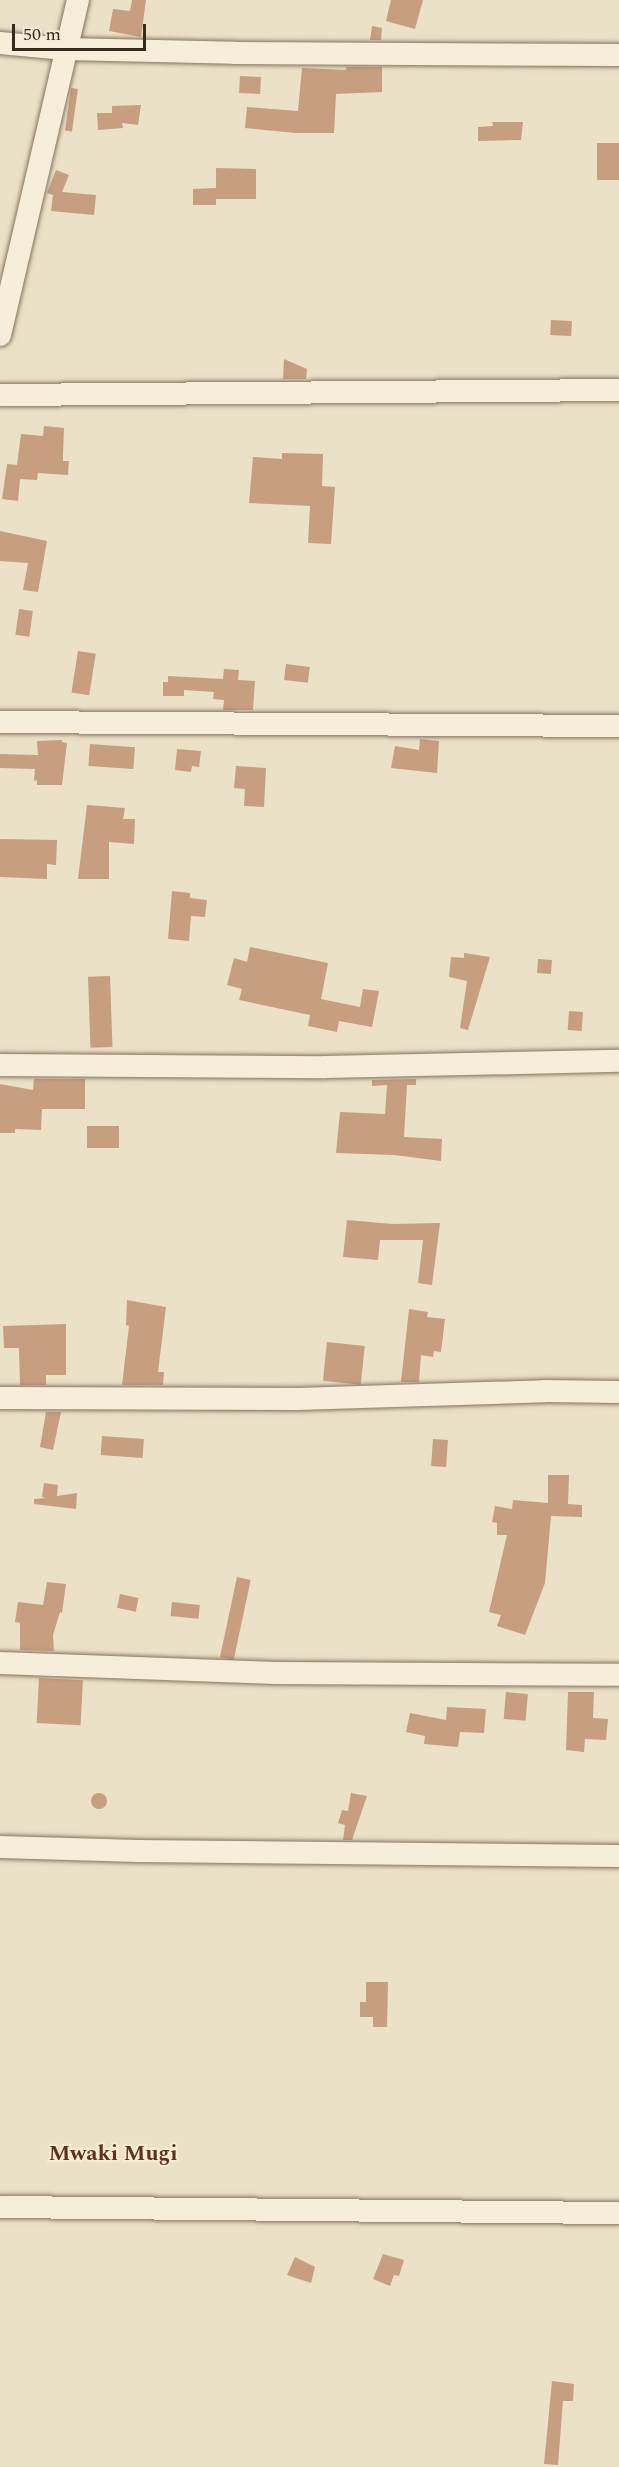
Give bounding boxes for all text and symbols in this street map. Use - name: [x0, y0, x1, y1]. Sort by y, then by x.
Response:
- scale bar: [15, 12, 148, 50]
- text: 50 m: [23, 21, 61, 48]
- district label: Mwaki Mugi: [48, 2141, 178, 2167]

